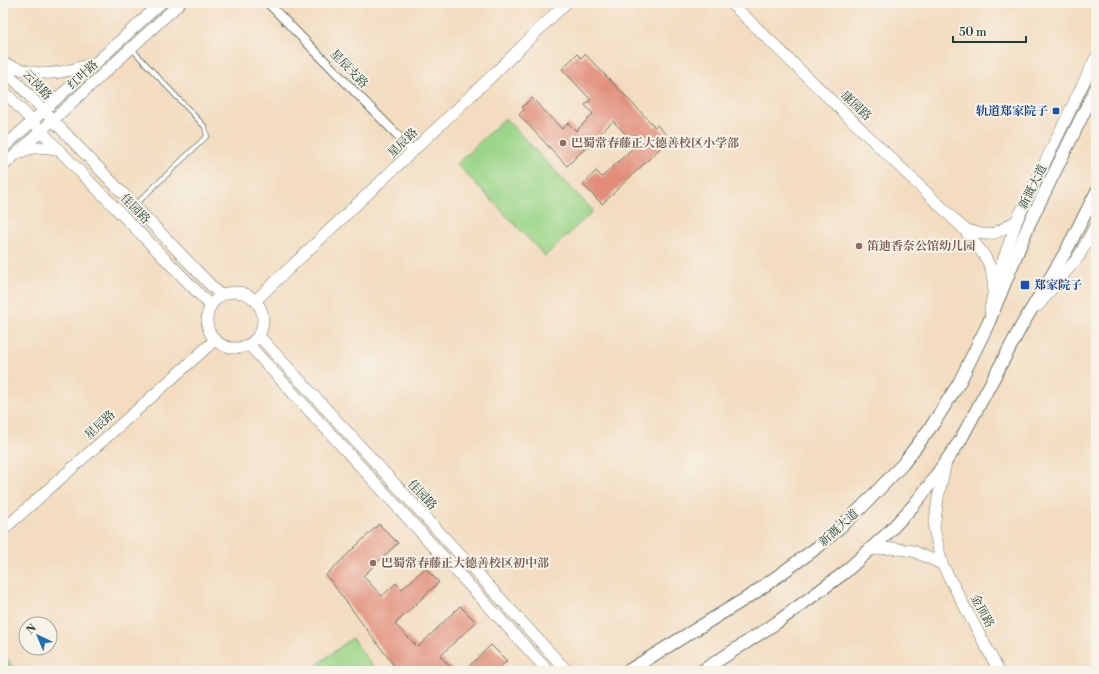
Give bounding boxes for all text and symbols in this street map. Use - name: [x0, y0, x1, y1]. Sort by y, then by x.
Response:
- scale bar: [953, 18, 1026, 44]
- text: 50 m: [959, 25, 987, 40]
- street label: 星辰支路: [327, 47, 371, 91]
- street label: 红叶路: [65, 57, 101, 93]
- street label: 云岗路: [19, 67, 55, 103]
- street label: 康园路: [838, 88, 874, 124]
- place label: 轨道郑家院子: [976, 104, 1048, 119]
- marker: 轨道郑家院子: [1051, 106, 1061, 116]
- street label: 星辰路: [385, 125, 421, 161]
- place label: 巴蜀常春藤正大德善校区小学部: [571, 136, 739, 151]
- marker: 巴蜀常春藤正大德善校区小学部: [558, 138, 568, 148]
- street label: 新溉大道: [1016, 162, 1050, 212]
- street label: 佳园路: [117, 191, 153, 227]
- place label: 笛迪香奈公馆幼儿园: [867, 239, 975, 254]
- marker: 笛迪香奈公馆幼儿园: [854, 241, 864, 251]
- place label: 郑家院子: [1034, 278, 1082, 293]
- marker: 郑家院子: [1019, 279, 1031, 291]
- street label: 星辰路: [82, 407, 118, 443]
- street label: 佳园路: [404, 477, 440, 513]
- street label: 新溉大道: [816, 506, 862, 550]
- place label: 巴蜀常春藤正大德善校区初中部: [381, 556, 549, 571]
- marker: 巴蜀常春藤正大德善校区初中部: [368, 558, 378, 568]
- street label: 金顶路: [967, 592, 997, 630]
- north arrow: [18, 616, 58, 656]
- text: N: [24, 621, 40, 638]

